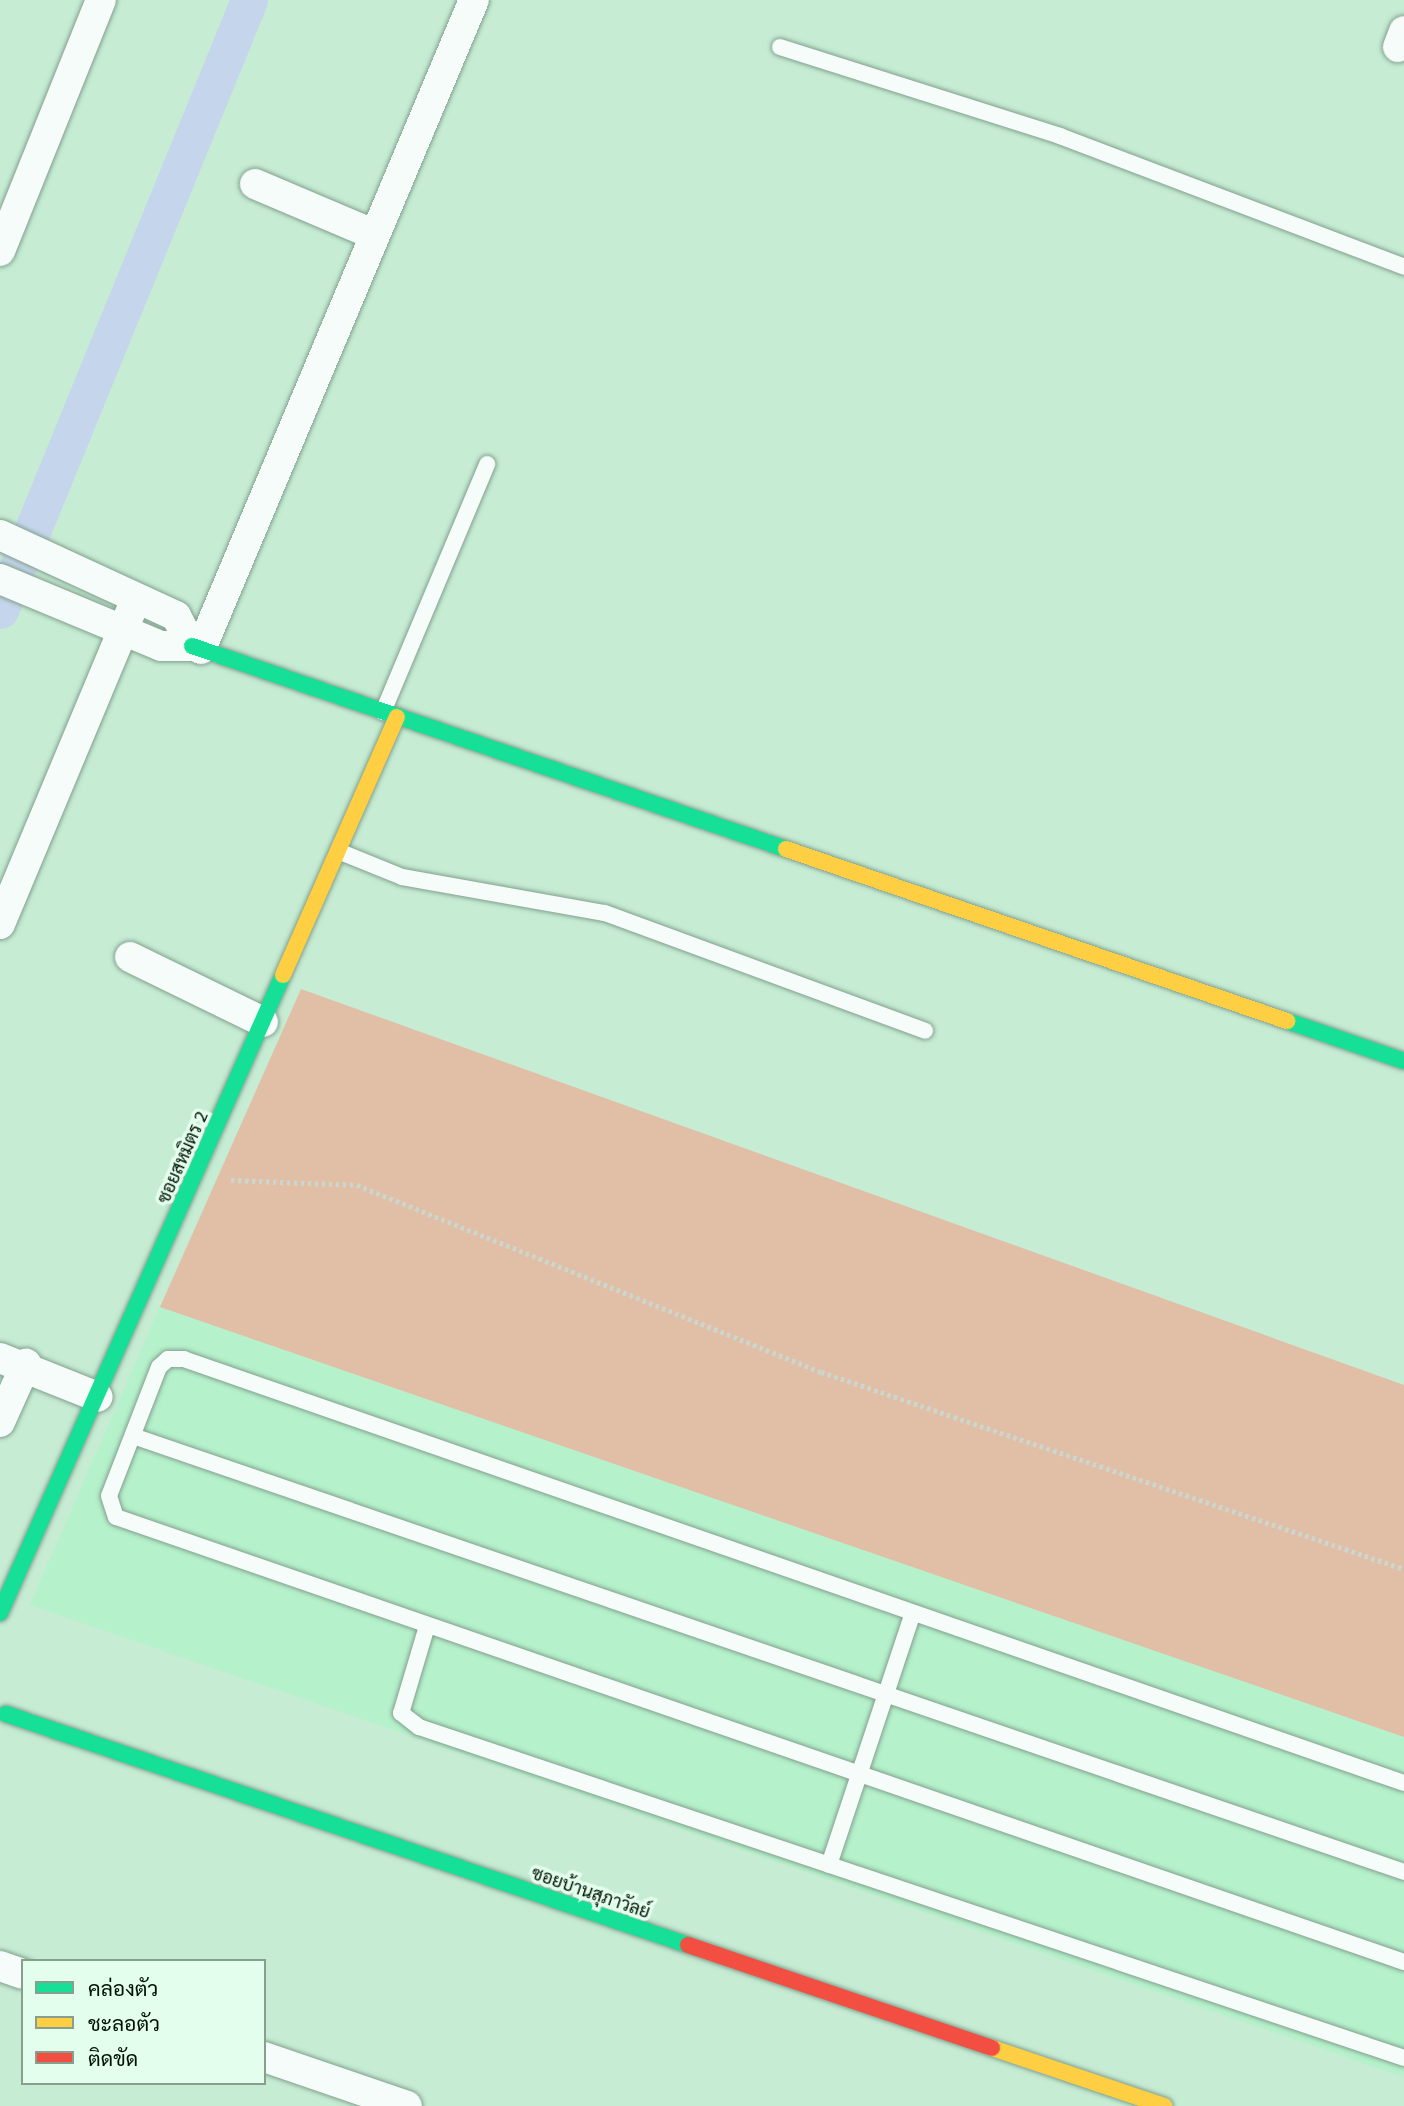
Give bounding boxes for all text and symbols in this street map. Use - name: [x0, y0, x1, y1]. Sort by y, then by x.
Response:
- street label: ซอยสหมิตร 2: [152, 1107, 212, 1207]
- street label: ซอยบ้านสุภาวัลย์: [529, 1862, 653, 1922]
- legend: [21, 1959, 266, 2085]
- text: คล่องตัว: [88, 1974, 158, 2001]
- text: ชะลอตัว: [88, 2009, 160, 2036]
- text: ติดขัด: [88, 2044, 138, 2071]

